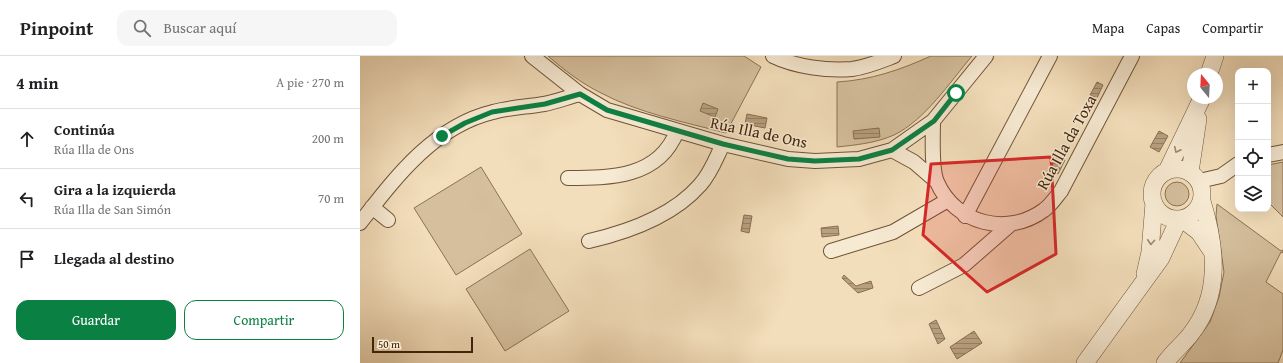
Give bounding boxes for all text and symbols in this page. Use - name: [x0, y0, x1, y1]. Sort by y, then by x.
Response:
- search box: [117, 10, 397, 46]
- text: Pinpoint: [20, 14, 93, 42]
- icon: search: [131, 17, 153, 39]
- text: Buscar aquí: [163, 17, 237, 38]
- text: Mapa: [1092, 18, 1124, 38]
- text: Capas: [1146, 18, 1180, 38]
- text: Compartir: [1202, 18, 1263, 38]
- north arrow: [1187, 68, 1223, 104]
- map controls: [1235, 68, 1271, 212]
- button: +: [1235, 68, 1271, 104]
- text: 4 min: [16, 70, 58, 95]
- text: A pie · 270 m: [276, 73, 344, 92]
- route start: [947, 84, 965, 102]
- street label: Rúa Illa da Toxa: [1030, 90, 1102, 194]
- button: −: [1235, 104, 1271, 140]
- street label: Rúa Illa de Ons: [708, 110, 810, 154]
- text: Continúa: [54, 119, 115, 140]
- route end: [433, 127, 451, 145]
- icon: ahead: [16, 128, 38, 150]
- text: 200 m: [312, 129, 344, 148]
- text: Rúa Illa de Ons: [54, 140, 134, 159]
- button: locate: [1235, 140, 1271, 176]
- one-way arrow: [1175, 146, 1182, 153]
- button: layers: [1235, 176, 1271, 212]
- text: Gira a la izquierda: [54, 179, 176, 200]
- icon: left: [16, 188, 38, 210]
- text: 70 m: [318, 189, 344, 208]
- text: Rúa Illa de San Simón: [54, 200, 171, 219]
- one-way arrow: [1146, 239, 1155, 245]
- icon: arrive: [16, 248, 38, 270]
- text: Llegada al destino: [54, 248, 174, 269]
- button: Guardar: [16, 300, 176, 340]
- button: Compartir: [184, 300, 344, 340]
- scale bar: [372, 335, 473, 354]
- text: 50 m: [378, 336, 400, 352]

